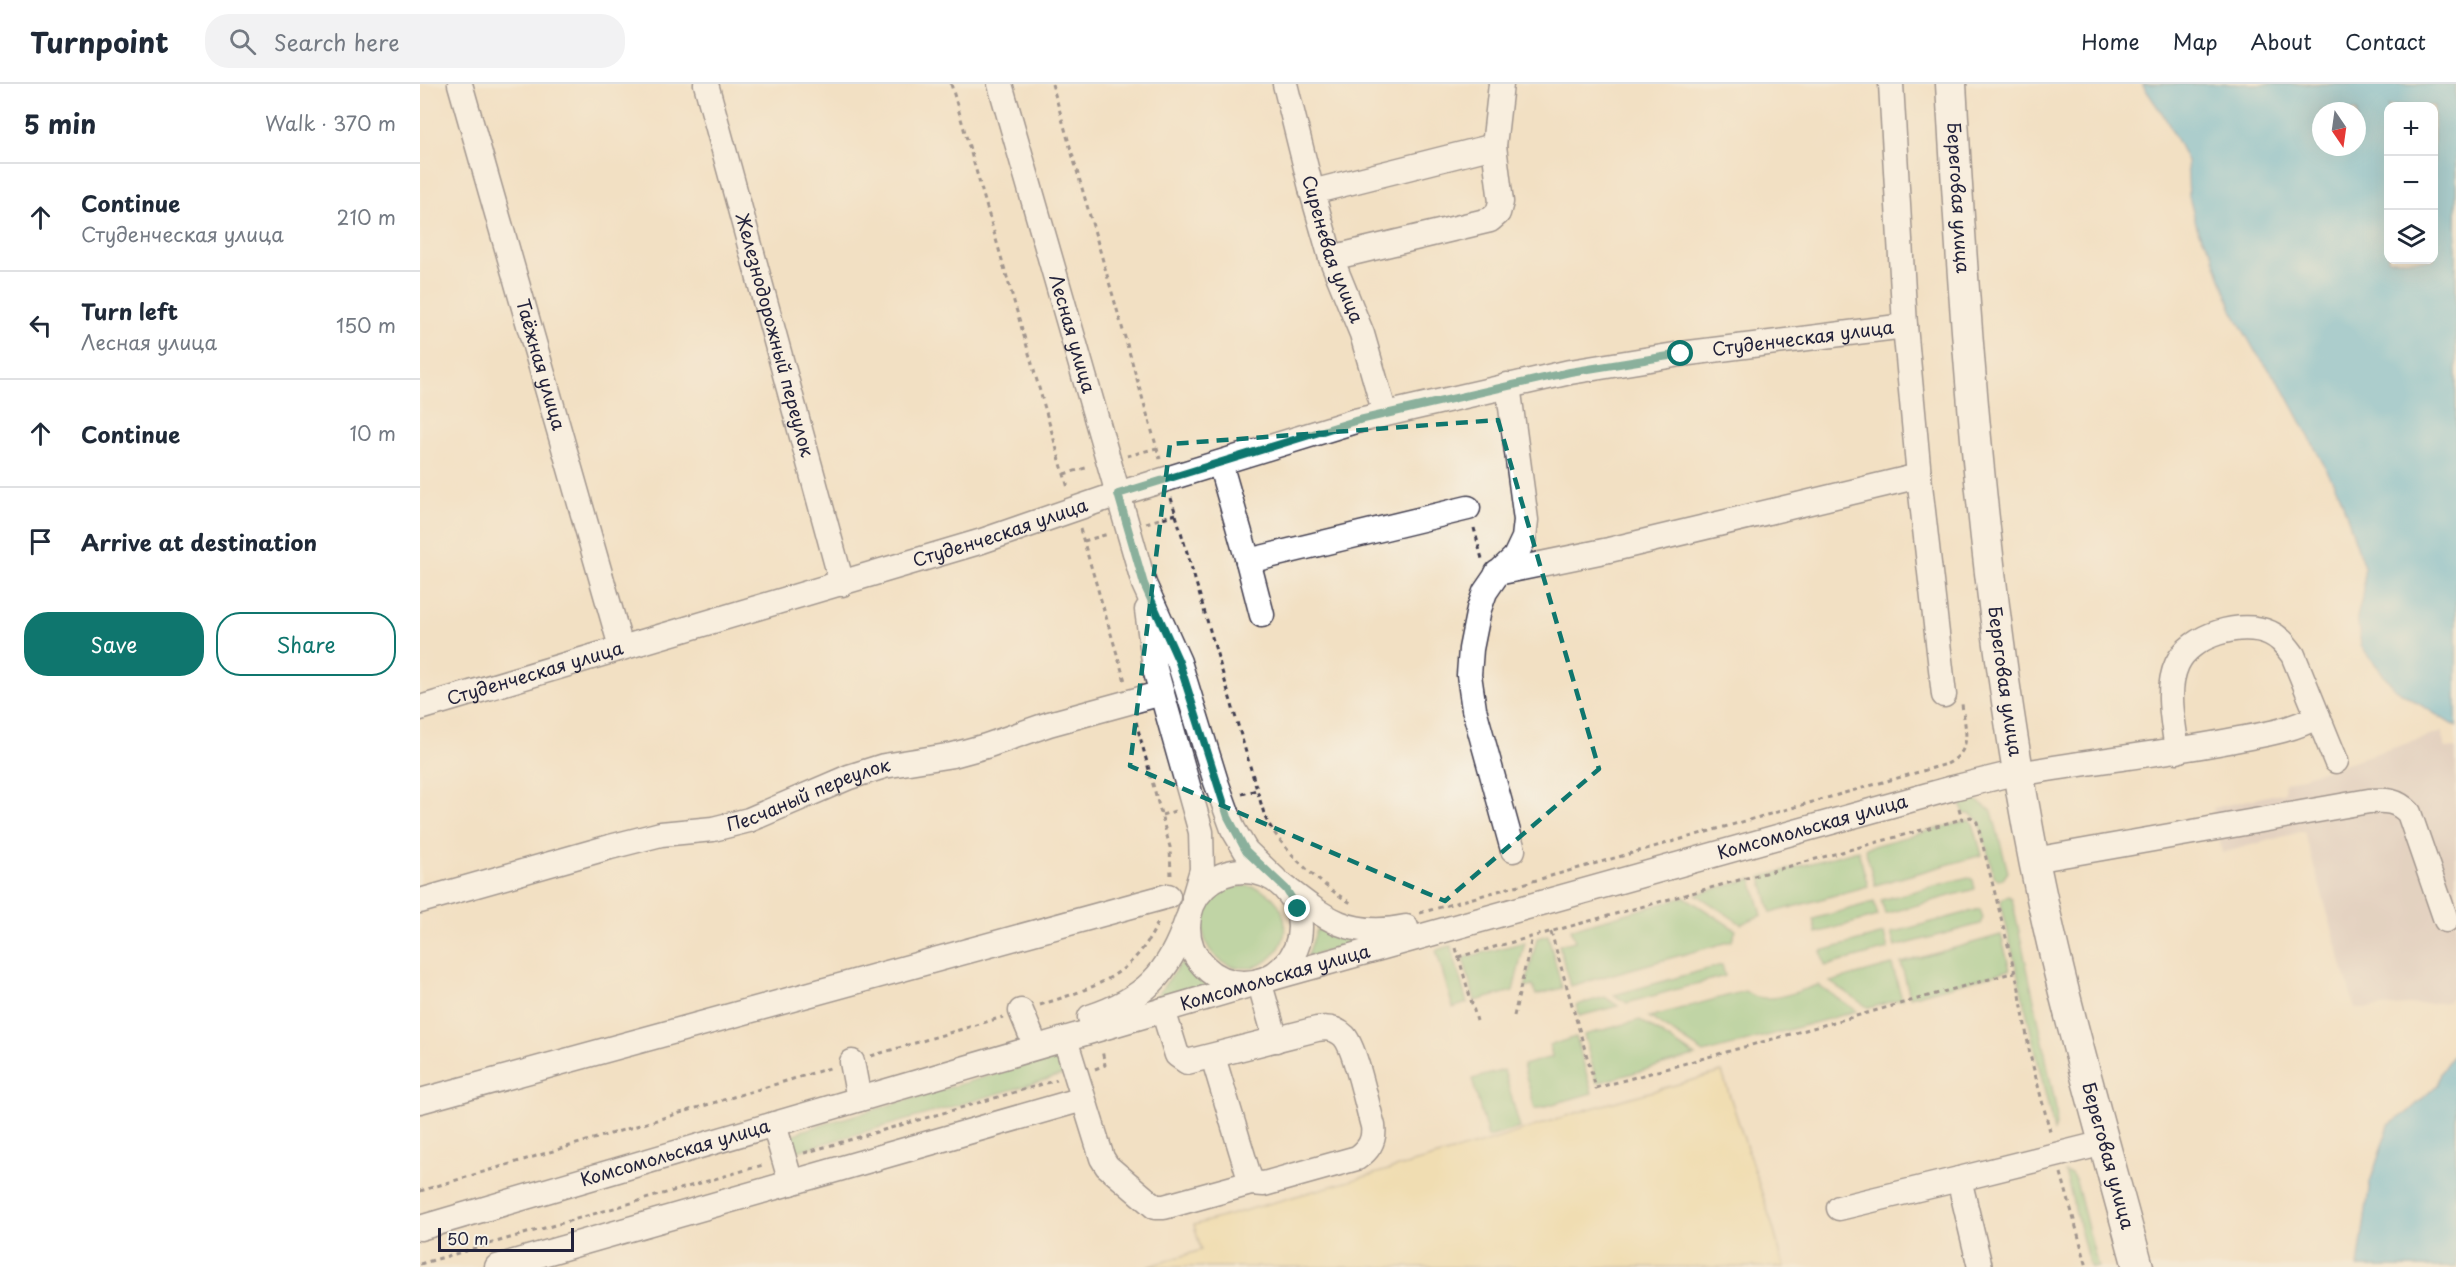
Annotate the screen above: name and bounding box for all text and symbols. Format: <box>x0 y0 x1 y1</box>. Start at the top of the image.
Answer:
search box <box>205 14 625 68</box>
text: Turnpoint <box>30 20 169 63</box>
icon: search <box>226 25 259 58</box>
text: Search here <box>274 25 400 58</box>
text: Home <box>2081 25 2140 57</box>
text: Map <box>2173 25 2218 57</box>
text: About <box>2251 25 2312 57</box>
text: Contact <box>2345 25 2426 57</box>
north arrow <box>2312 102 2366 156</box>
map controls <box>2384 102 2438 264</box>
button: + <box>2384 102 2438 156</box>
text: 5 min <box>24 104 96 143</box>
text: Walk · 370 m <box>265 108 396 138</box>
street label: Береговая улица <box>1941 121 1978 275</box>
button: − <box>2384 156 2438 210</box>
street label: Сиреневая улица <box>1296 172 1371 327</box>
text: Continue <box>81 186 180 219</box>
icon: ahead <box>24 201 57 234</box>
text: 210 m <box>337 202 396 232</box>
street label: Железнодорожный переулок <box>730 209 822 460</box>
button: layers <box>2384 210 2438 264</box>
text: Студенческая улица <box>81 219 284 249</box>
street label: Лесная улица <box>1043 271 1103 397</box>
text: Turn left <box>81 294 178 327</box>
street label: Таёжная улица <box>510 296 573 434</box>
icon: left <box>24 309 57 342</box>
text: 150 m <box>336 310 396 340</box>
street label: Студенческая улица <box>1710 312 1896 362</box>
text: Лесная улица <box>81 327 217 357</box>
route start <box>1667 340 1693 366</box>
icon: ahead <box>24 417 57 450</box>
text: Continue <box>81 417 180 450</box>
text: 10 m <box>349 418 396 448</box>
street label: Студенческая улица <box>909 490 1091 573</box>
icon: arrive <box>24 525 57 558</box>
text: Arrive at destination <box>81 525 317 558</box>
street label: Береговая улица <box>1982 605 2030 759</box>
button: Save <box>24 612 204 676</box>
button: Share <box>216 612 396 676</box>
street label: Студенческая улица <box>443 633 627 711</box>
street label: Песчаный переулок <box>723 750 892 837</box>
street label: Комсомольская улица <box>1714 786 1911 865</box>
route end <box>1284 895 1310 921</box>
street label: Комсомольская улица <box>1177 936 1373 1016</box>
street label: Береговая улица <box>2076 1079 2142 1233</box>
street label: Комсомольская улица <box>577 1111 773 1192</box>
scale bar <box>438 1225 574 1252</box>
text: 50 m <box>447 1226 488 1250</box>

